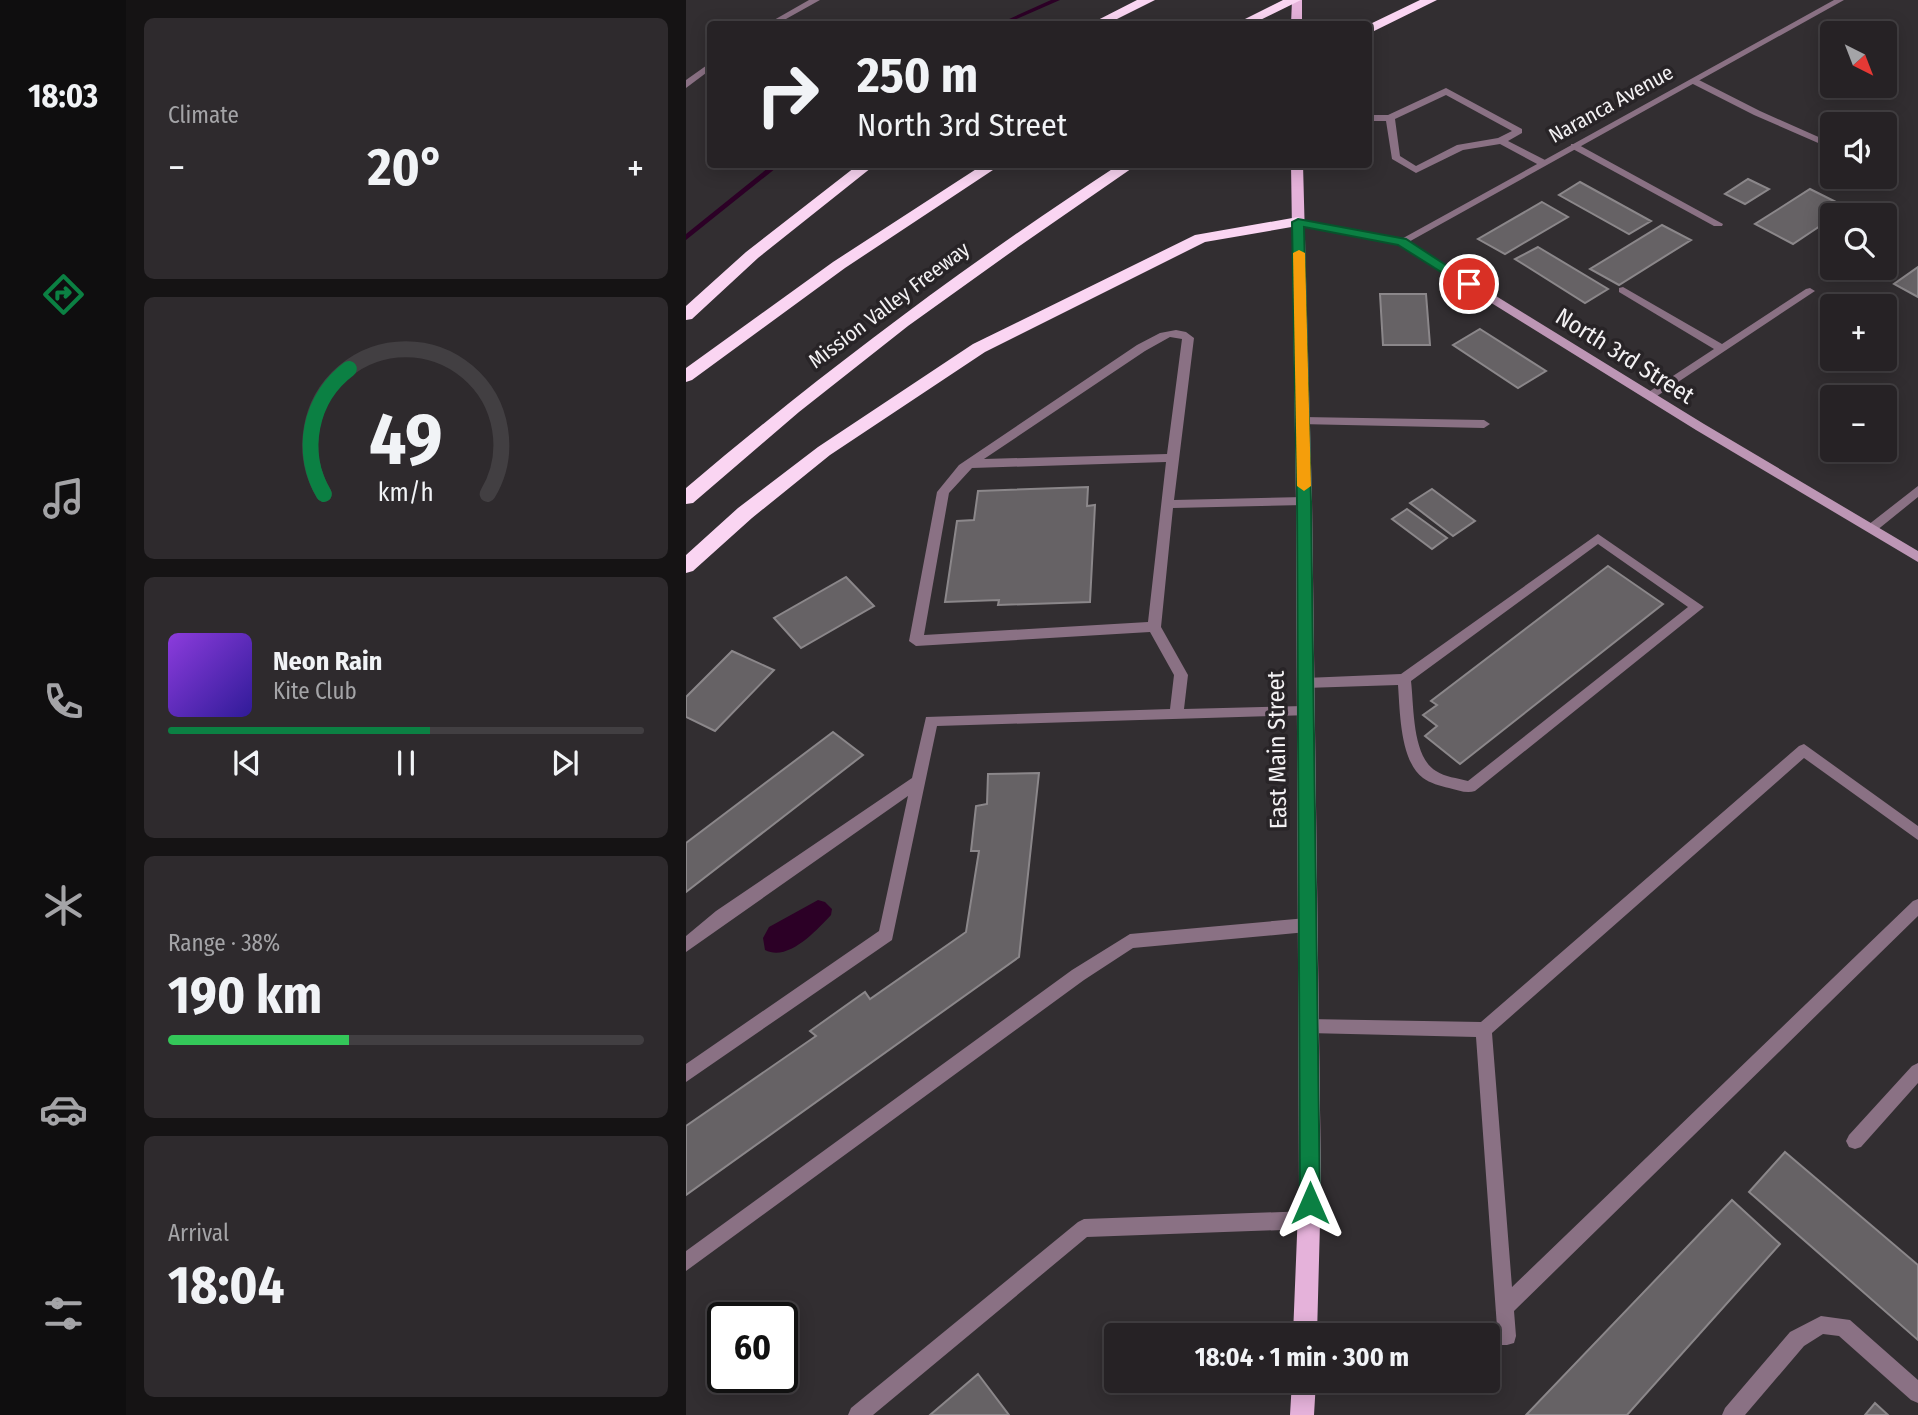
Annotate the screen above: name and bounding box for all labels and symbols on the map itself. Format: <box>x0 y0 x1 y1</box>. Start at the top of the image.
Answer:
north arrow <box>1820 21 1897 98</box>
street label: Naranca Avenue <box>1544 59 1678 149</box>
street label: Mission Valley Freeway <box>803 236 975 374</box>
pin <box>1439 254 1499 314</box>
street label: North 3rd Street <box>1551 302 1699 410</box>
street label: East Main Street <box>1262 670 1292 829</box>
position arrow <box>1273 1166 1347 1240</box>
speed limit sign: 60 <box>707 1302 798 1393</box>

